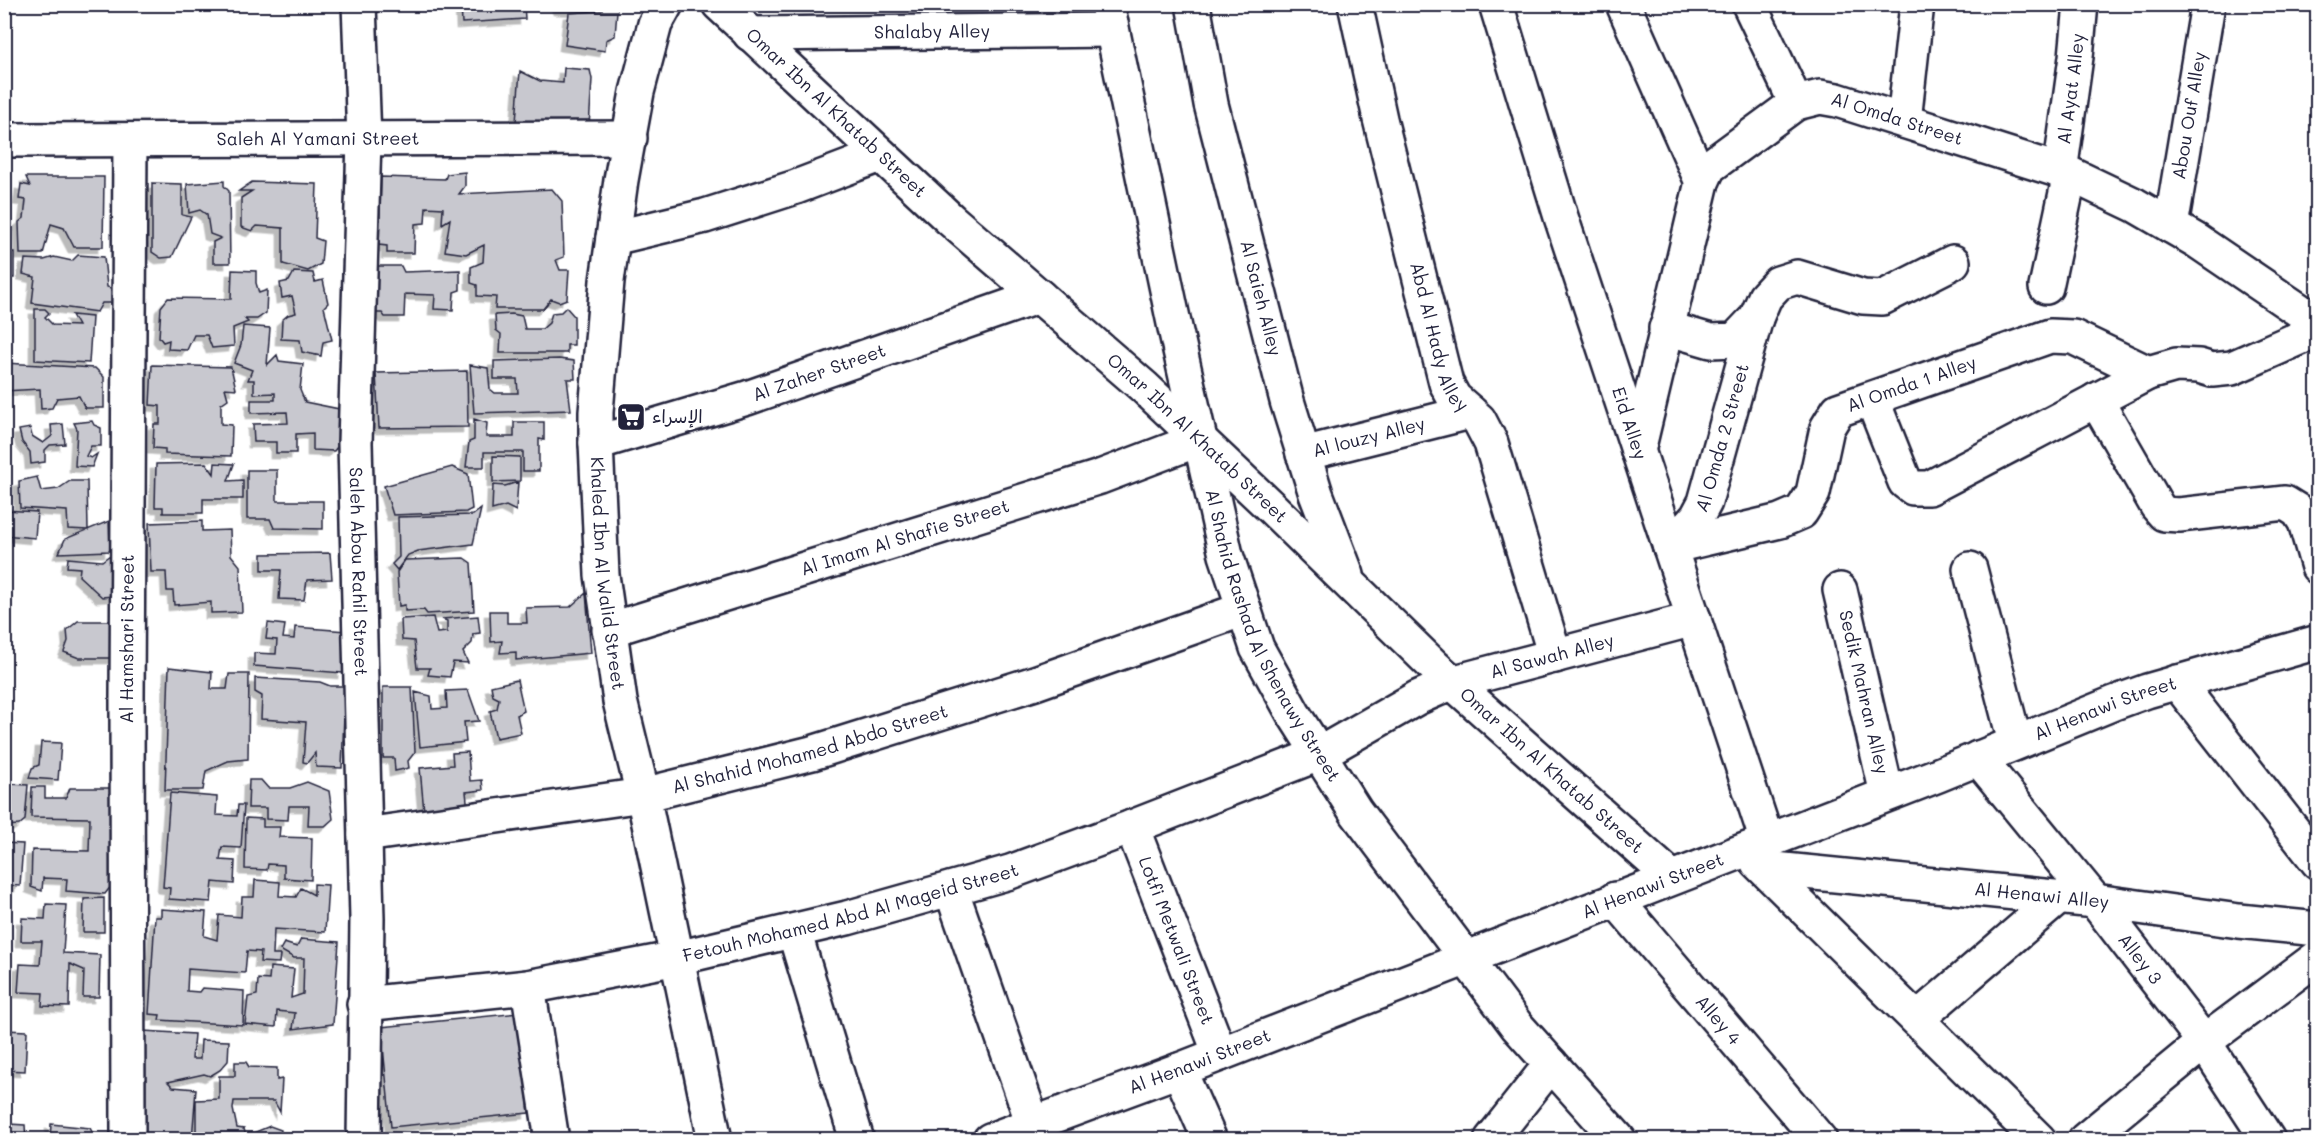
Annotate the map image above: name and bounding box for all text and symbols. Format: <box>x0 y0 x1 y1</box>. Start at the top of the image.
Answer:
street label: Shalaby Alley <box>874 18 990 44</box>
street label: Omar Ibn Al Khatab Street <box>741 22 932 202</box>
street label: Al Ayat Alley <box>2051 32 2089 146</box>
street label: Abou Ouf Alley <box>2166 50 2211 181</box>
street label: Al Omda Street <box>1828 86 1966 150</box>
street label: Saleh Al Yamani Street <box>216 126 420 150</box>
street label: Al Saieh Alley <box>1235 237 1288 358</box>
street label: Abd Al Hady Alley <box>1405 259 1474 417</box>
street label: Al Zaher Street <box>749 338 889 406</box>
street label: Omar Ibn Al Khatab Street <box>1102 347 1293 528</box>
street label: Al Omda 1 Alley <box>1843 350 1979 417</box>
street label: Al Omda 2 Street <box>1689 361 1754 516</box>
street label: Eid Alley <box>1607 384 1653 462</box>
supermarket icon: الإسراء <box>615 401 647 433</box>
place label: الإسراء <box>652 404 703 428</box>
street label: Al louzy Alley <box>1310 411 1427 462</box>
street label: Khaled Ibn Al Walid Street <box>586 456 631 692</box>
street label: Saleh Abou Rahil Street <box>345 467 374 677</box>
street label: Al Shahid Rashad Al Shenawy Street <box>1201 487 1347 786</box>
street label: Al Imam Al Shafie Street <box>797 493 1012 581</box>
street label: Al Hamshari Street <box>114 554 139 724</box>
street label: Sedik Mahran Alley <box>1834 608 1895 776</box>
street label: Al Sawah Alley <box>1487 628 1616 683</box>
street label: Al Henawi Street <box>2030 670 2179 745</box>
street label: Omar Ibn Al Khatab Street <box>1455 682 1649 858</box>
street label: Al Shahid Mohamed Abdo Street <box>669 698 950 798</box>
street label: Al Henawi Street <box>1578 846 1727 923</box>
street label: Lotfi Metwali Street <box>1134 853 1220 1028</box>
street label: Fetouh Mohamed Abd Al Mageid Street <box>680 857 1022 967</box>
street label: Al Henawi Alley <box>1973 876 2111 914</box>
street label: Alley 3 <box>2113 928 2168 989</box>
street label: Alley 4 <box>1691 989 1747 1050</box>
street label: Al Henawi Street <box>1125 1022 1274 1099</box>

